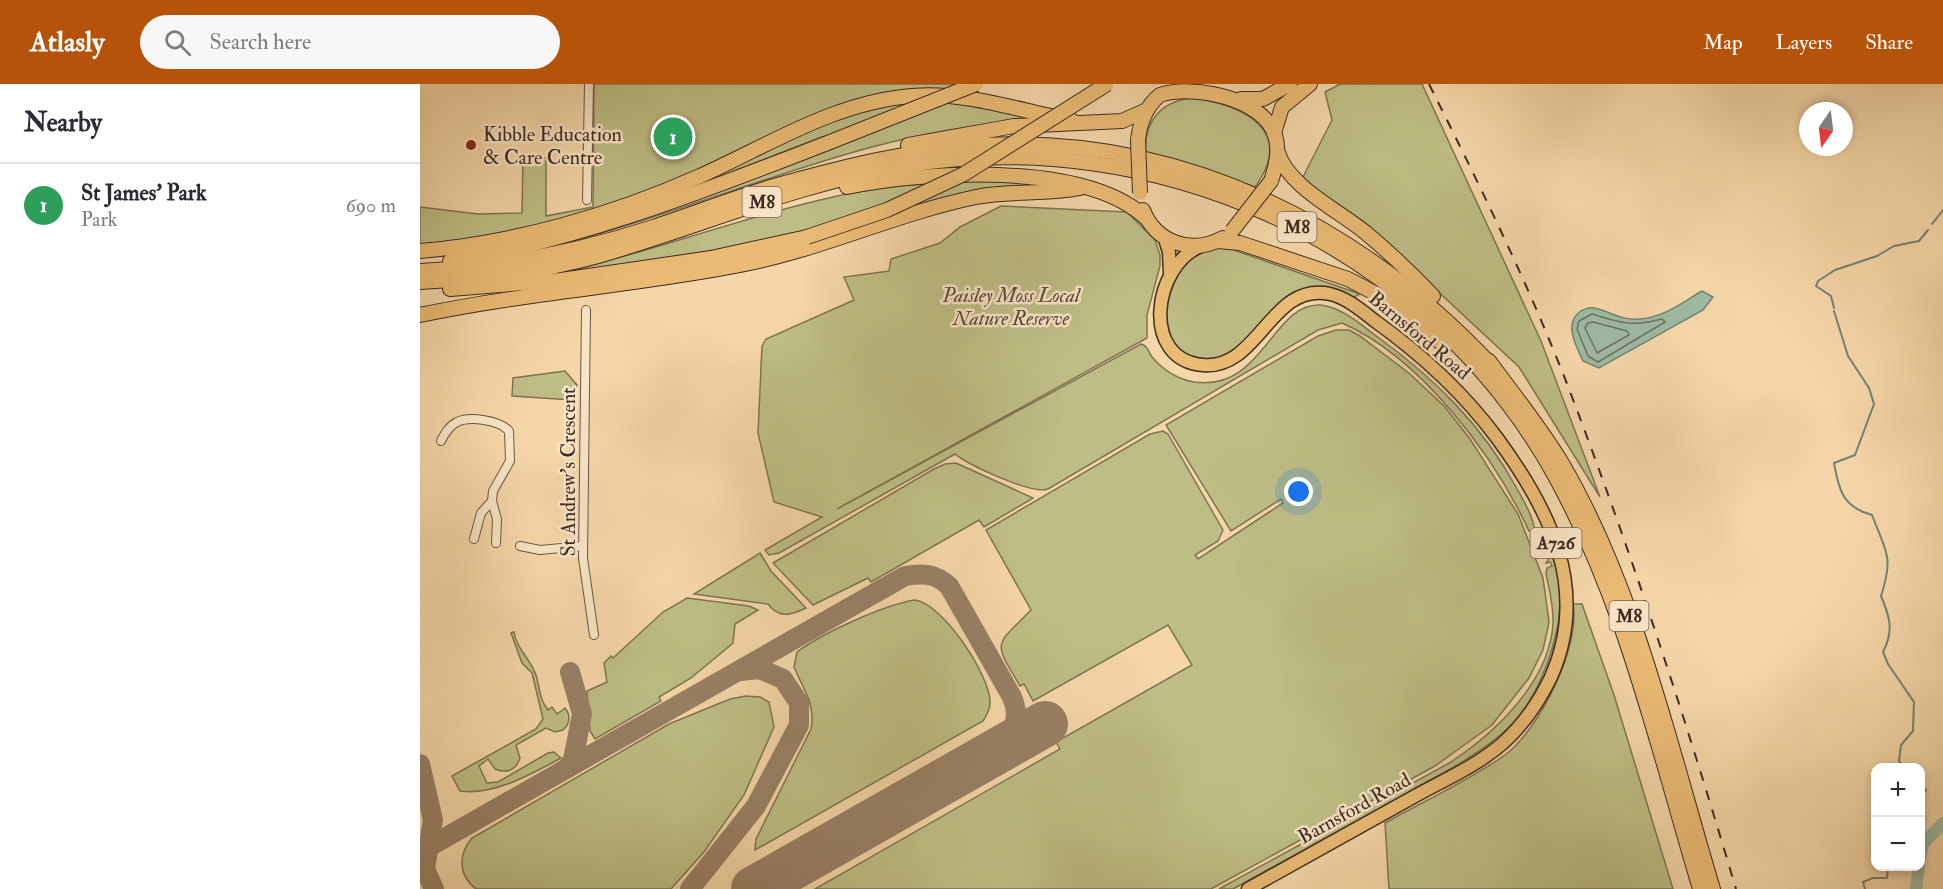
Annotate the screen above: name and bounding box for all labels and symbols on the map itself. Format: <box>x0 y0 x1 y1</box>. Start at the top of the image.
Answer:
north arrow <box>1799 102 1853 156</box>
pin: 1 <box>654 115 692 160</box>
place label: Kibble Education & Care Centre <box>483 122 622 170</box>
marker: Kibble Education & Care Centre <box>464 138 478 152</box>
road number: M8 <box>742 187 782 217</box>
road number: M8 <box>1278 212 1316 242</box>
park label: Paisley Moss Local Nature Reserve <box>941 283 1082 331</box>
street label: Barnsford Road <box>1364 286 1476 385</box>
street label: St Andrew's Crescent <box>556 387 581 557</box>
your location <box>1284 477 1313 506</box>
road number: A726 <box>1530 528 1582 558</box>
road number: M8 <box>1610 601 1648 631</box>
street label: Barnsford Road <box>1293 767 1415 850</box>

